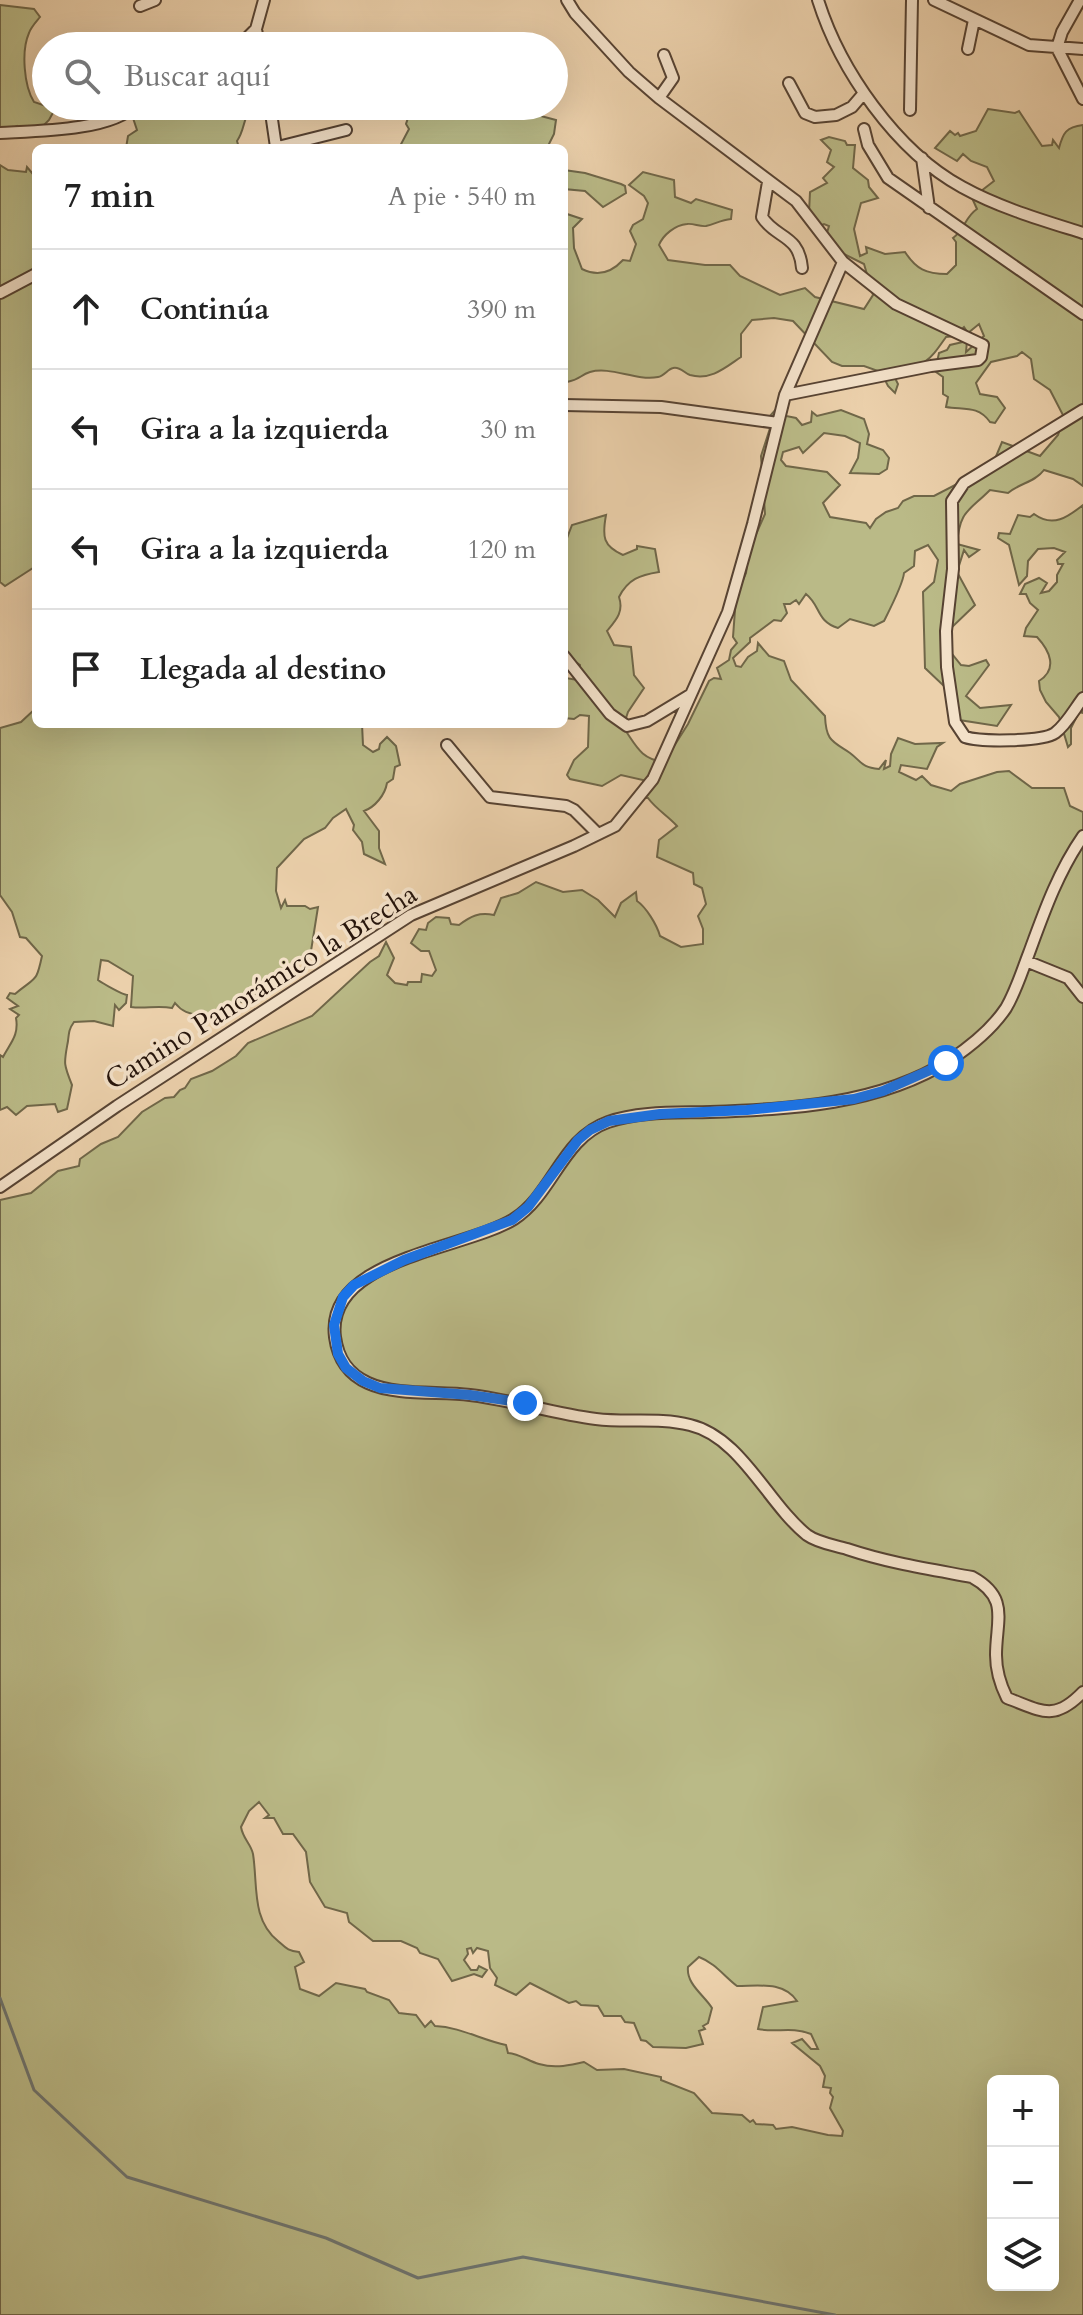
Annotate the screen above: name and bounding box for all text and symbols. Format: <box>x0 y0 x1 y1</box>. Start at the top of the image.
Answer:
search box <box>32 32 568 120</box>
icon: search <box>60 54 104 98</box>
text: Buscar aquí <box>124 56 270 97</box>
text: 7 min <box>64 173 155 219</box>
text: A pie · 540 m <box>388 179 536 214</box>
icon: ahead <box>64 287 108 331</box>
text: Continúa <box>140 289 270 330</box>
text: 390 m <box>467 292 536 327</box>
icon: left <box>64 407 108 451</box>
text: Gira a la izquierda <box>140 409 389 450</box>
text: 30 m <box>480 412 536 447</box>
icon: left <box>64 527 108 571</box>
text: Gira a la izquierda <box>140 529 389 570</box>
text: 120 m <box>467 532 536 567</box>
icon: arrive <box>64 647 108 691</box>
text: Llegada al destino <box>140 649 386 690</box>
street label: Camino Panorámico la Brecha <box>98 875 424 1099</box>
route start <box>928 1045 964 1081</box>
route end <box>507 1385 543 1421</box>
map controls <box>987 2075 1059 2291</box>
button: + <box>987 2075 1059 2147</box>
button: − <box>987 2147 1059 2219</box>
button: layers <box>987 2219 1059 2291</box>

